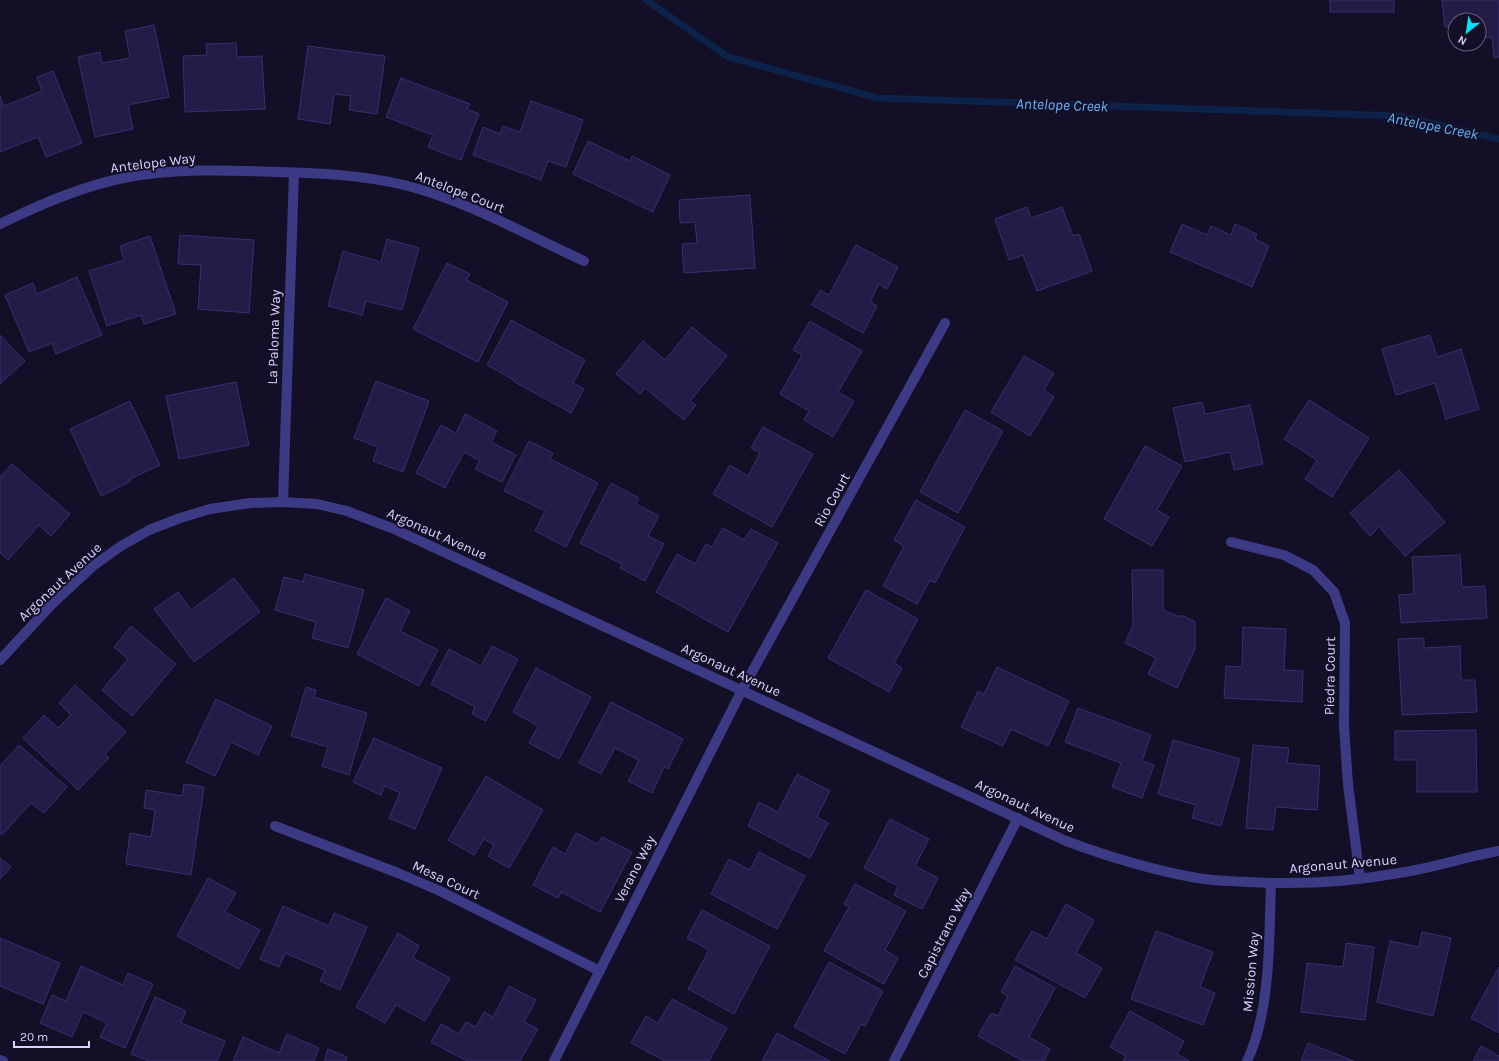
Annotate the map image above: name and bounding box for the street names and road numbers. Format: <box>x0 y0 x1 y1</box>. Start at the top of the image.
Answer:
street label: Antelope Way <box>110 149 197 177</box>
street label: Antelope Court <box>413 167 507 217</box>
street label: La Paloma Way <box>264 289 284 385</box>
street label: Rio Court <box>810 470 854 530</box>
street label: Argonaut Avenue <box>384 504 490 564</box>
street label: Argonaut Avenue <box>15 539 105 625</box>
street label: Piedra Court <box>1321 637 1339 715</box>
street label: Argonaut Avenue <box>679 640 783 700</box>
street label: Argonaut Avenue <box>973 776 1077 836</box>
street label: Verano Way <box>611 832 659 905</box>
street label: Argonaut Avenue <box>1289 851 1397 877</box>
street label: Mesa Court <box>410 857 482 903</box>
street label: Capistrano Way <box>914 884 974 981</box>
street label: Mission Way <box>1239 931 1263 1013</box>

